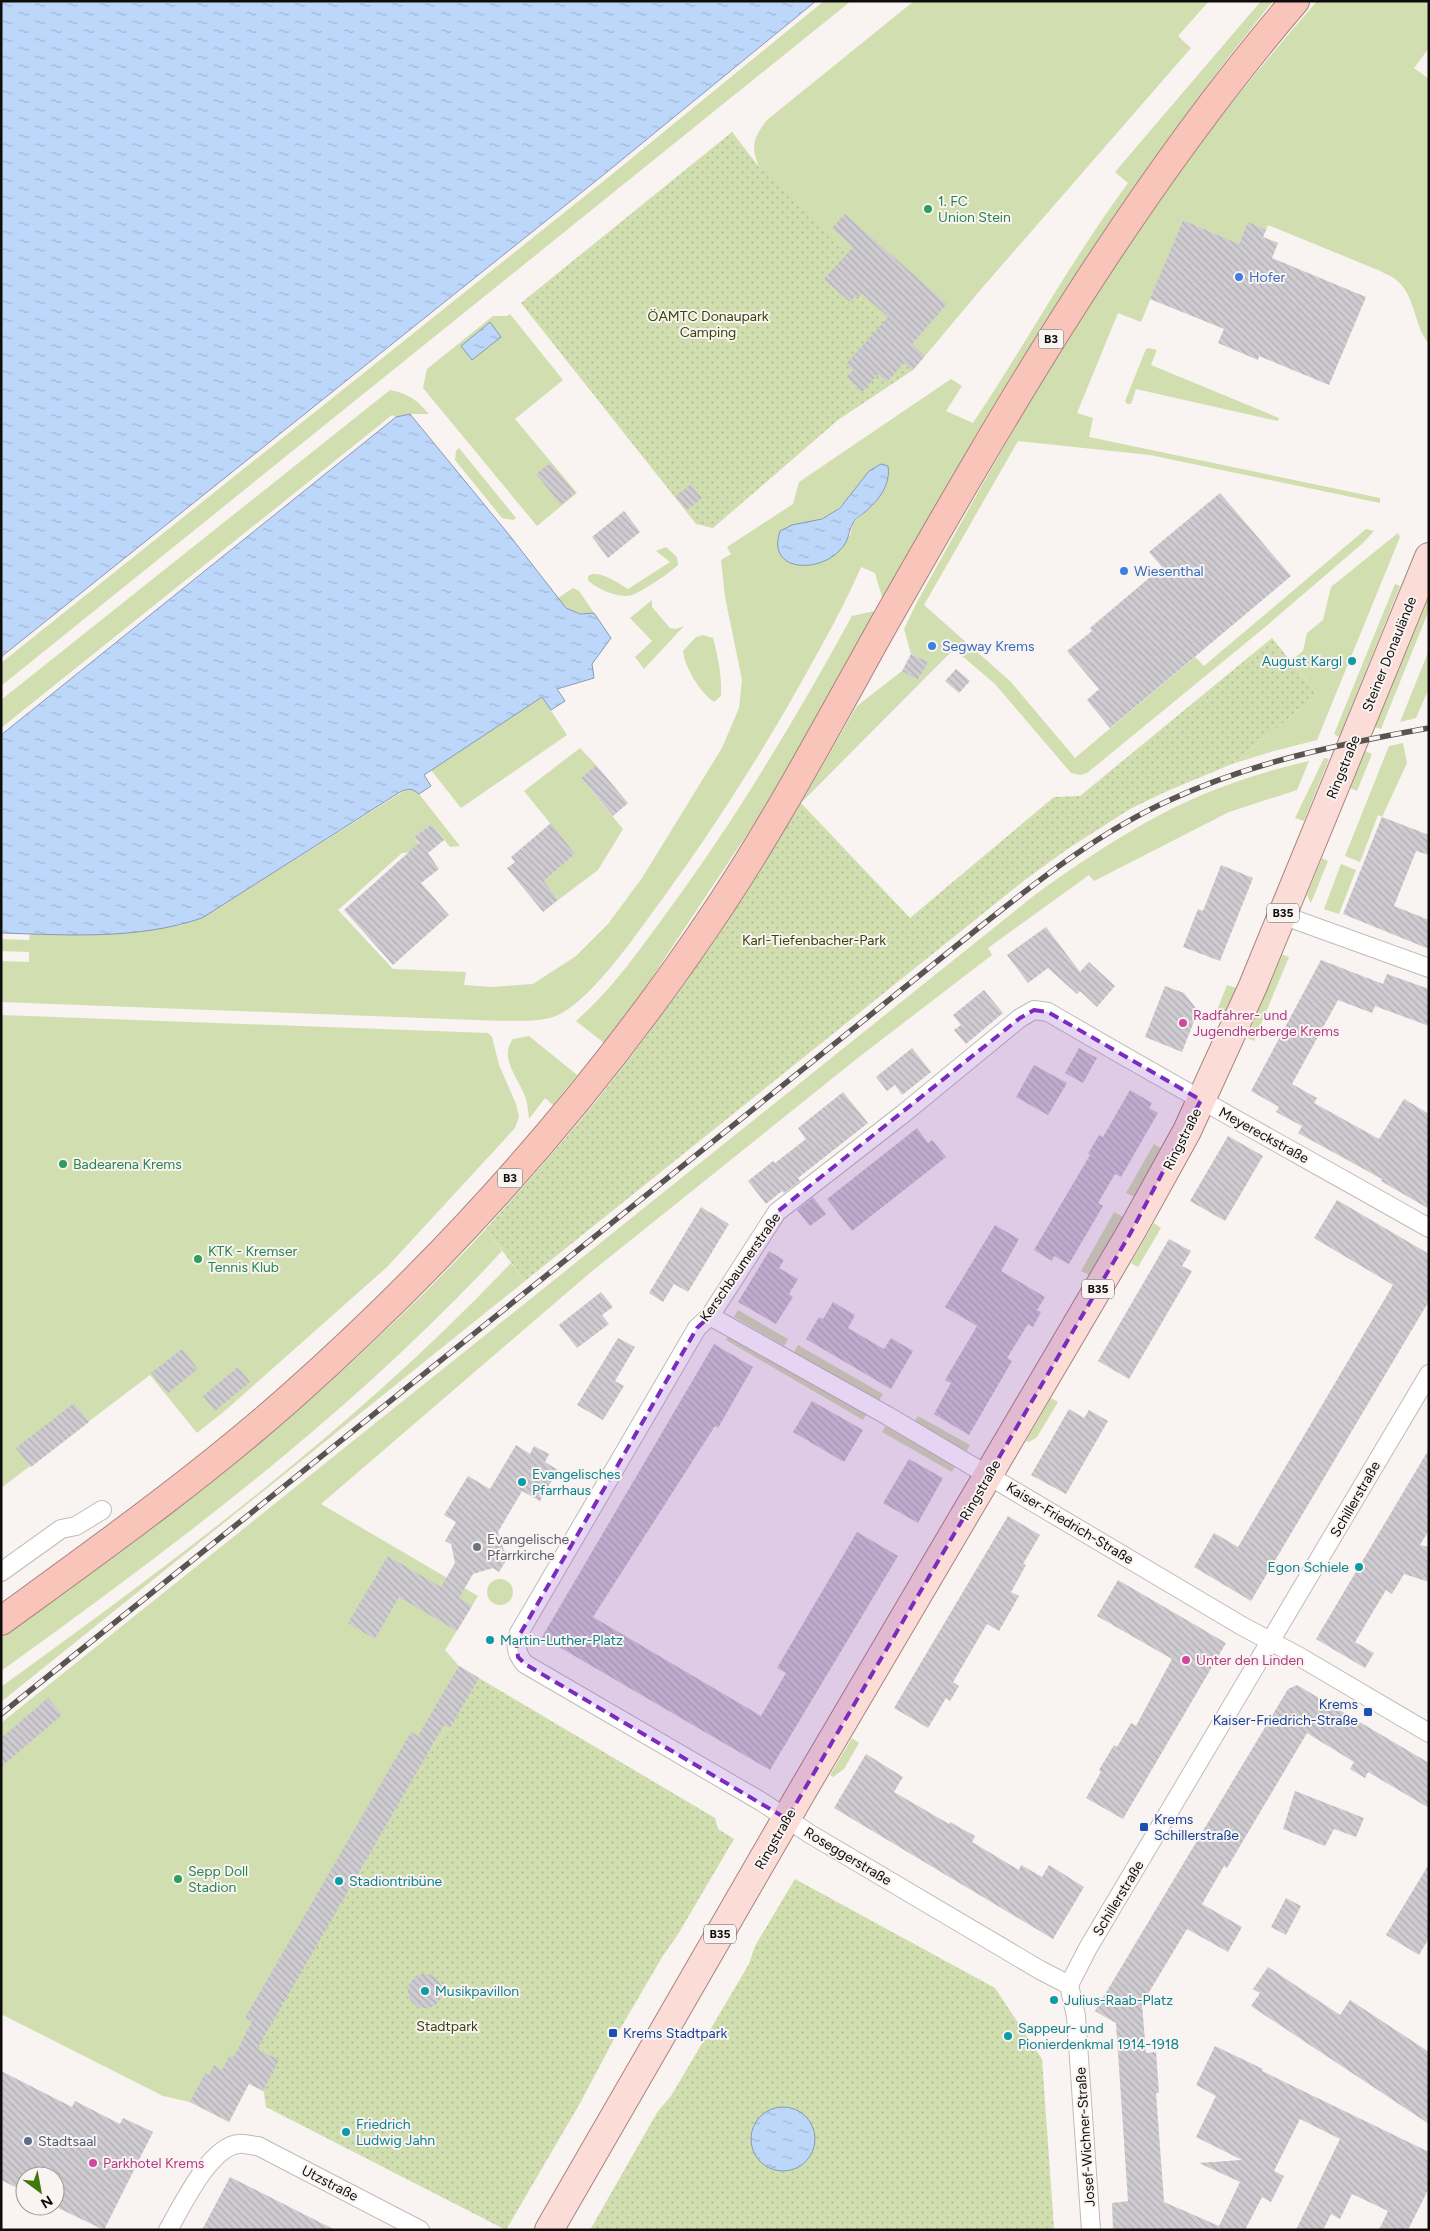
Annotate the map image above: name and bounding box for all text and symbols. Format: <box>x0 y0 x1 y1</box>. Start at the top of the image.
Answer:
place label: 1. FC Union Stein <box>938 193 1011 226</box>
marker: 1. FC Union Stein <box>922 203 934 215</box>
place label: Hofer <box>1249 269 1285 286</box>
marker: Hofer <box>1233 271 1245 283</box>
park label: ÖAMTC Donaupark Camping <box>648 308 769 341</box>
road number: B3 <box>1038 329 1064 348</box>
place label: Wiesenthal <box>1134 563 1204 580</box>
marker: Wiesenthal <box>1118 565 1130 577</box>
street label: Steiner Donaulände <box>1359 594 1420 714</box>
place label: Segway Krems <box>942 638 1034 655</box>
marker: Segway Krems <box>926 640 938 652</box>
place label: August Kargl <box>1262 653 1342 670</box>
marker: August Kargl <box>1346 655 1358 667</box>
street label: Ringstraße <box>1323 732 1364 802</box>
road number: B35 <box>1267 904 1299 922</box>
park label: Karl-Tiefenbacher-Park <box>742 932 886 949</box>
place label: Radfahrer- und Jugendherberge Krems <box>1193 1007 1339 1040</box>
marker: Radfahrer- und Jugendherberge Krems <box>1177 1017 1189 1029</box>
street label: Meyereckstraße <box>1216 1104 1312 1167</box>
street label: Ringstraße <box>1160 1105 1205 1173</box>
place label: Badearena Krems <box>73 1156 182 1173</box>
marker: Badearena Krems <box>57 1158 69 1170</box>
road number: B3 <box>498 1168 522 1188</box>
street label: Kerschbaumerstraße <box>696 1209 785 1325</box>
place label: KTK - Kremser Tennis Klub <box>208 1243 298 1276</box>
marker: KTK - Kremser Tennis Klub <box>192 1253 204 1265</box>
road number: B35 <box>1082 1280 1114 1298</box>
street label: Ringstraße <box>956 1457 1005 1524</box>
street label: Schillerstraße <box>1327 1458 1384 1540</box>
place label: Evangelisches Pfarrhaus <box>532 1466 621 1499</box>
marker: Evangelisches Pfarrhaus <box>516 1476 528 1488</box>
street label: Kaiser-Friedrich-Straße <box>1003 1479 1137 1568</box>
place label: Evangelische Pfarrkirche <box>487 1531 569 1564</box>
marker: Evangelische Pfarrkirche <box>471 1541 483 1553</box>
place label: Egon Schiele <box>1268 1559 1349 1576</box>
marker: Egon Schiele <box>1353 1561 1365 1573</box>
place label: Martin-Luther-Platz <box>500 1632 623 1649</box>
marker: Martin-Luther-Platz <box>484 1634 496 1646</box>
place label: Unter den Linden <box>1196 1652 1304 1669</box>
marker: Unter den Linden <box>1180 1654 1192 1666</box>
place label: Krems Kaiser-Friedrich-Straße <box>1213 1696 1358 1729</box>
marker: Krems Kaiser-Friedrich-Straße <box>1362 1706 1374 1718</box>
street label: Ringstraße <box>751 1806 800 1873</box>
place label: Krems Schillerstraße <box>1154 1811 1239 1844</box>
marker: Krems Schillerstraße <box>1138 1821 1150 1833</box>
street label: Roseggerstraße <box>801 1824 895 1889</box>
street label: Schillerstraße <box>1089 1857 1148 1939</box>
place label: Sepp Doll Stadion <box>188 1863 248 1896</box>
marker: Sepp Doll Stadion <box>172 1873 184 1885</box>
place label: Stadiontribüne <box>349 1873 442 1890</box>
marker: Stadiontribüne <box>333 1875 345 1887</box>
road number: B35 <box>704 1925 736 1944</box>
place label: Musikpavillon <box>435 1983 519 2000</box>
marker: Musikpavillon <box>419 1985 431 1997</box>
place label: Julius-Raab-Platz <box>1064 1992 1173 2009</box>
marker: Julius-Raab-Platz <box>1048 1994 1060 2006</box>
park label: Stadtpark <box>416 2018 478 2035</box>
place label: Sappeur- und Pionierdenkmal 1914-1918 <box>1018 2020 1179 2053</box>
place label: Krems Stadtpark <box>623 2025 727 2042</box>
marker: Krems Stadtpark <box>607 2027 619 2039</box>
marker: Sappeur- und Pionierdenkmal 1914-1918 <box>1002 2030 1014 2042</box>
street label: Josef-Wichner-Straße <box>1072 2066 1099 2207</box>
place label: Friedrich Ludwig Jahn <box>356 2116 435 2149</box>
marker: Friedrich Ludwig Jahn <box>340 2126 352 2138</box>
place label: Stadtsaal <box>38 2133 96 2150</box>
marker: Stadtsaal <box>22 2135 34 2147</box>
place label: Parkhotel Krems <box>103 2155 204 2172</box>
marker: Parkhotel Krems <box>87 2157 99 2169</box>
street label: Utzstraße <box>299 2162 361 2205</box>
north arrow <box>15 2166 65 2216</box>
text: N <box>38 2192 56 2212</box>

